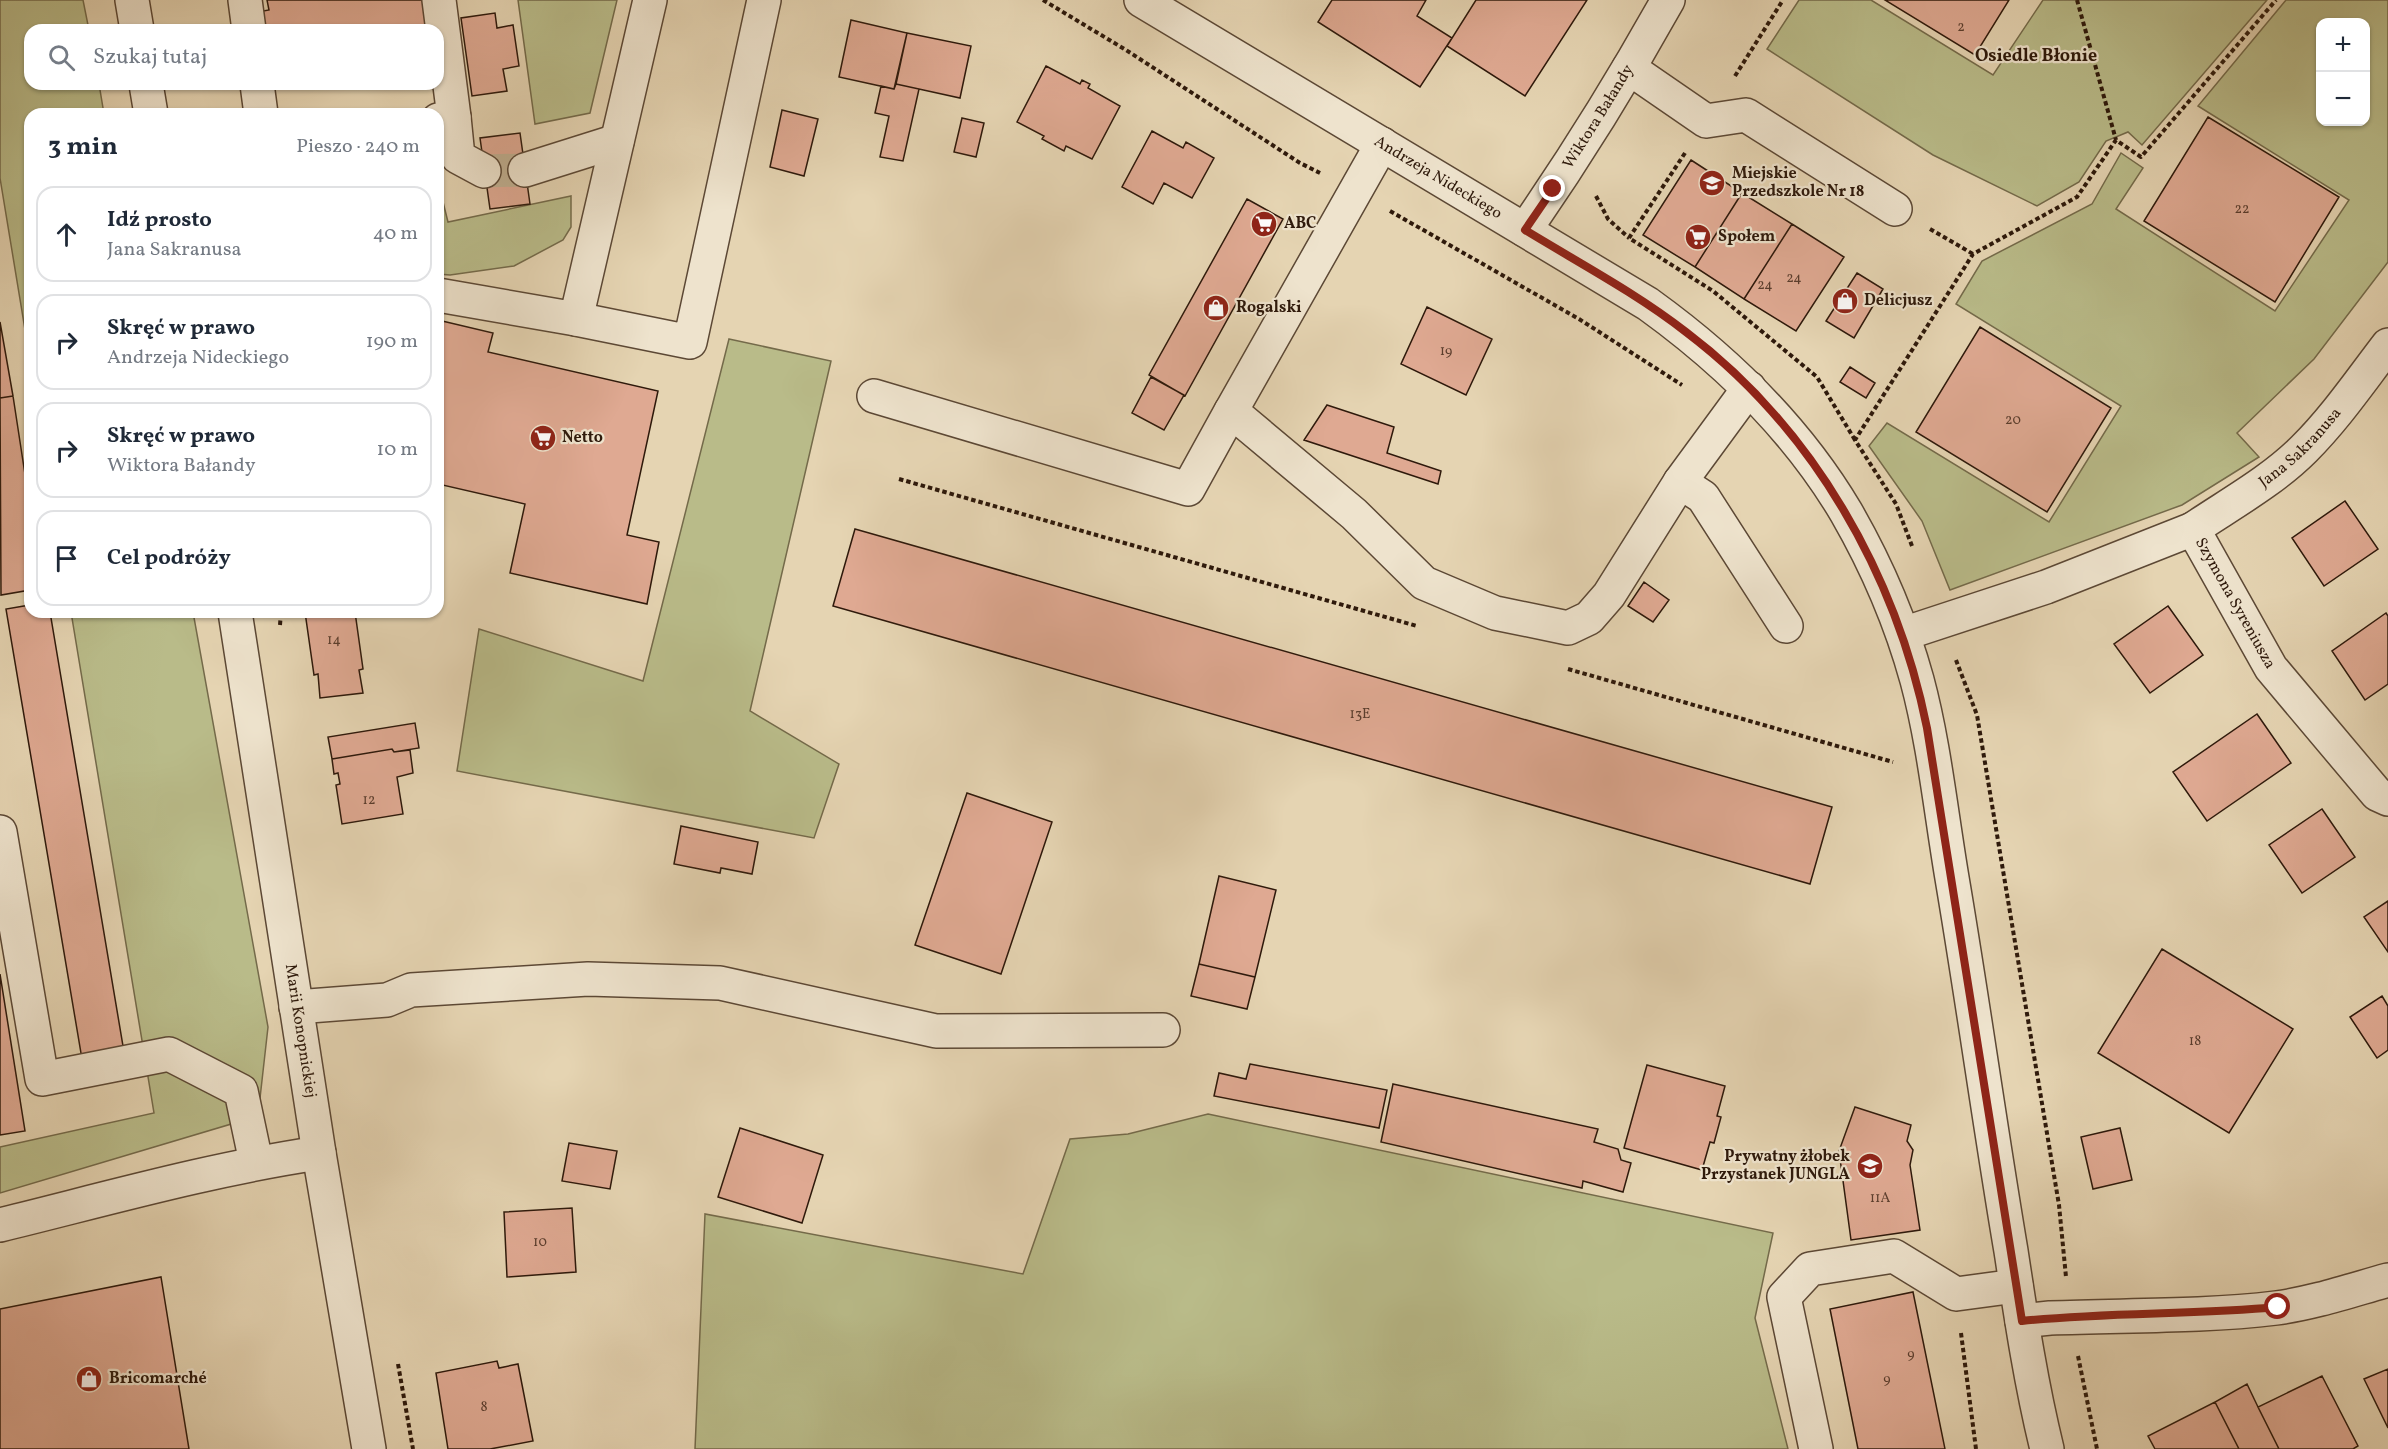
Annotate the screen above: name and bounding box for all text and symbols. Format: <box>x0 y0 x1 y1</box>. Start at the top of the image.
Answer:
house number: 2 <box>1957 18 1965 37</box>
map controls <box>2316 18 2370 126</box>
button: + <box>2316 18 2370 72</box>
search box <box>24 24 444 90</box>
icon: search <box>45 41 78 74</box>
text: Szukaj tutaj <box>93 42 207 73</box>
district label: Osiedle Błonie <box>1975 44 2097 69</box>
street label: Wiktora Bałandy <box>1558 60 1640 173</box>
button: − <box>2316 72 2370 126</box>
text: 3 min <box>48 129 118 165</box>
street label: Andrzeja Nideckiego <box>1370 131 1506 225</box>
text: Pieszo · 240 m <box>296 133 420 161</box>
place label: Miejskie Przedszkole Nr 18 <box>1732 163 1864 203</box>
school or university icon: Miejskie Przedszkole Nr 18 <box>1697 168 1727 198</box>
route end <box>1539 175 1565 201</box>
house number: 22 <box>2234 200 2250 219</box>
text: Idź prosto <box>107 205 212 236</box>
supermarket icon: ABC <box>1249 209 1279 239</box>
place label: ABC <box>1284 213 1316 235</box>
icon: ahead <box>50 218 83 251</box>
text: 40 m <box>373 220 418 248</box>
supermarket icon: Społem <box>1683 222 1713 252</box>
place label: Społem <box>1718 226 1775 248</box>
text: Jana Sakranusa <box>107 236 241 264</box>
house number: 24 <box>1786 269 1802 288</box>
house number: 24 <box>1757 276 1773 295</box>
shop icon: Delicjusz <box>1830 286 1860 316</box>
place label: Delicjusz <box>1864 290 1933 312</box>
shop icon: Rogalski <box>1201 293 1231 323</box>
place label: Rogalski <box>1236 297 1302 319</box>
text: Skręć w prawo <box>107 313 255 344</box>
icon: right <box>50 326 83 359</box>
text: 190 m <box>366 328 418 356</box>
house number: 19 <box>1440 342 1452 361</box>
text: Andrzeja Nideckiego <box>107 344 289 372</box>
street label: Jana Sakranusa <box>2255 403 2347 493</box>
house number: 20 <box>2005 411 2021 430</box>
text: Skręć w prawo <box>107 421 255 452</box>
supermarket icon: Netto <box>528 423 558 453</box>
place label: Netto <box>562 427 603 449</box>
icon: right <box>50 434 83 467</box>
text: 10 m <box>377 436 418 464</box>
text: Wiktora Bałandy <box>107 452 256 480</box>
street label: Szymona Syreniusza <box>2189 534 2280 673</box>
icon: arrive <box>50 542 83 575</box>
text: Cel podróży <box>107 543 231 574</box>
house number: 14 <box>327 631 341 650</box>
house number: 13E <box>1349 705 1371 724</box>
house number: 12 <box>363 791 375 810</box>
street label: Marii Konopnickiej <box>279 962 321 1100</box>
house number: 18 <box>2189 1032 2201 1051</box>
place label: Prywatny żłobek Przystanek JUNGLA <box>1701 1146 1851 1186</box>
school or university icon: Prywatny żłobek Przystanek JUNGLA <box>1855 1151 1885 1181</box>
house number: 11A <box>1870 1189 1890 1208</box>
house number: 10 <box>533 1233 547 1252</box>
route start <box>2264 1293 2290 1319</box>
house number: 9 <box>1907 1345 1915 1364</box>
shop icon: Bricomarché <box>74 1364 104 1394</box>
place label: Bricomarché <box>109 1368 207 1390</box>
house number: 9 <box>1883 1370 1891 1389</box>
house number: 8 <box>480 1398 488 1417</box>

